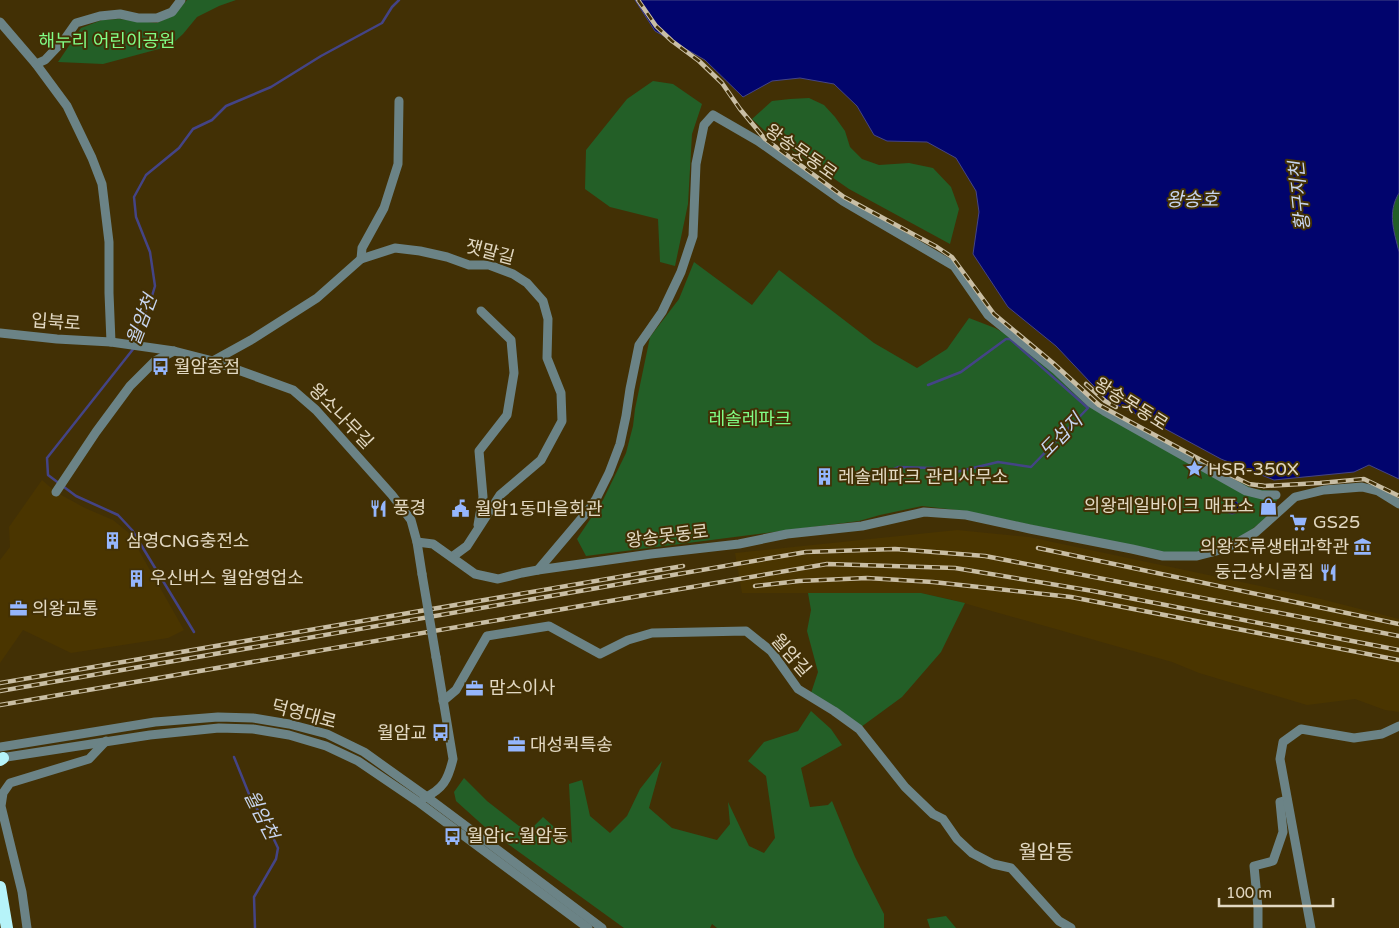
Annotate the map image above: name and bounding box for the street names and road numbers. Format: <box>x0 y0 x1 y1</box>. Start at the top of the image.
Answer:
street label: 왕송못동로 <box>761 119 841 185</box>
street label: 잿말길 <box>463 235 517 269</box>
street label: 입북로 <box>30 309 82 335</box>
street label: 왕송못동로 <box>1090 373 1172 435</box>
street label: 왕소나무길 <box>304 379 378 453</box>
street label: 왕송못동로 <box>625 520 709 552</box>
street label: 월암길 <box>766 629 816 681</box>
street label: 덕영대로 <box>269 695 339 733</box>

